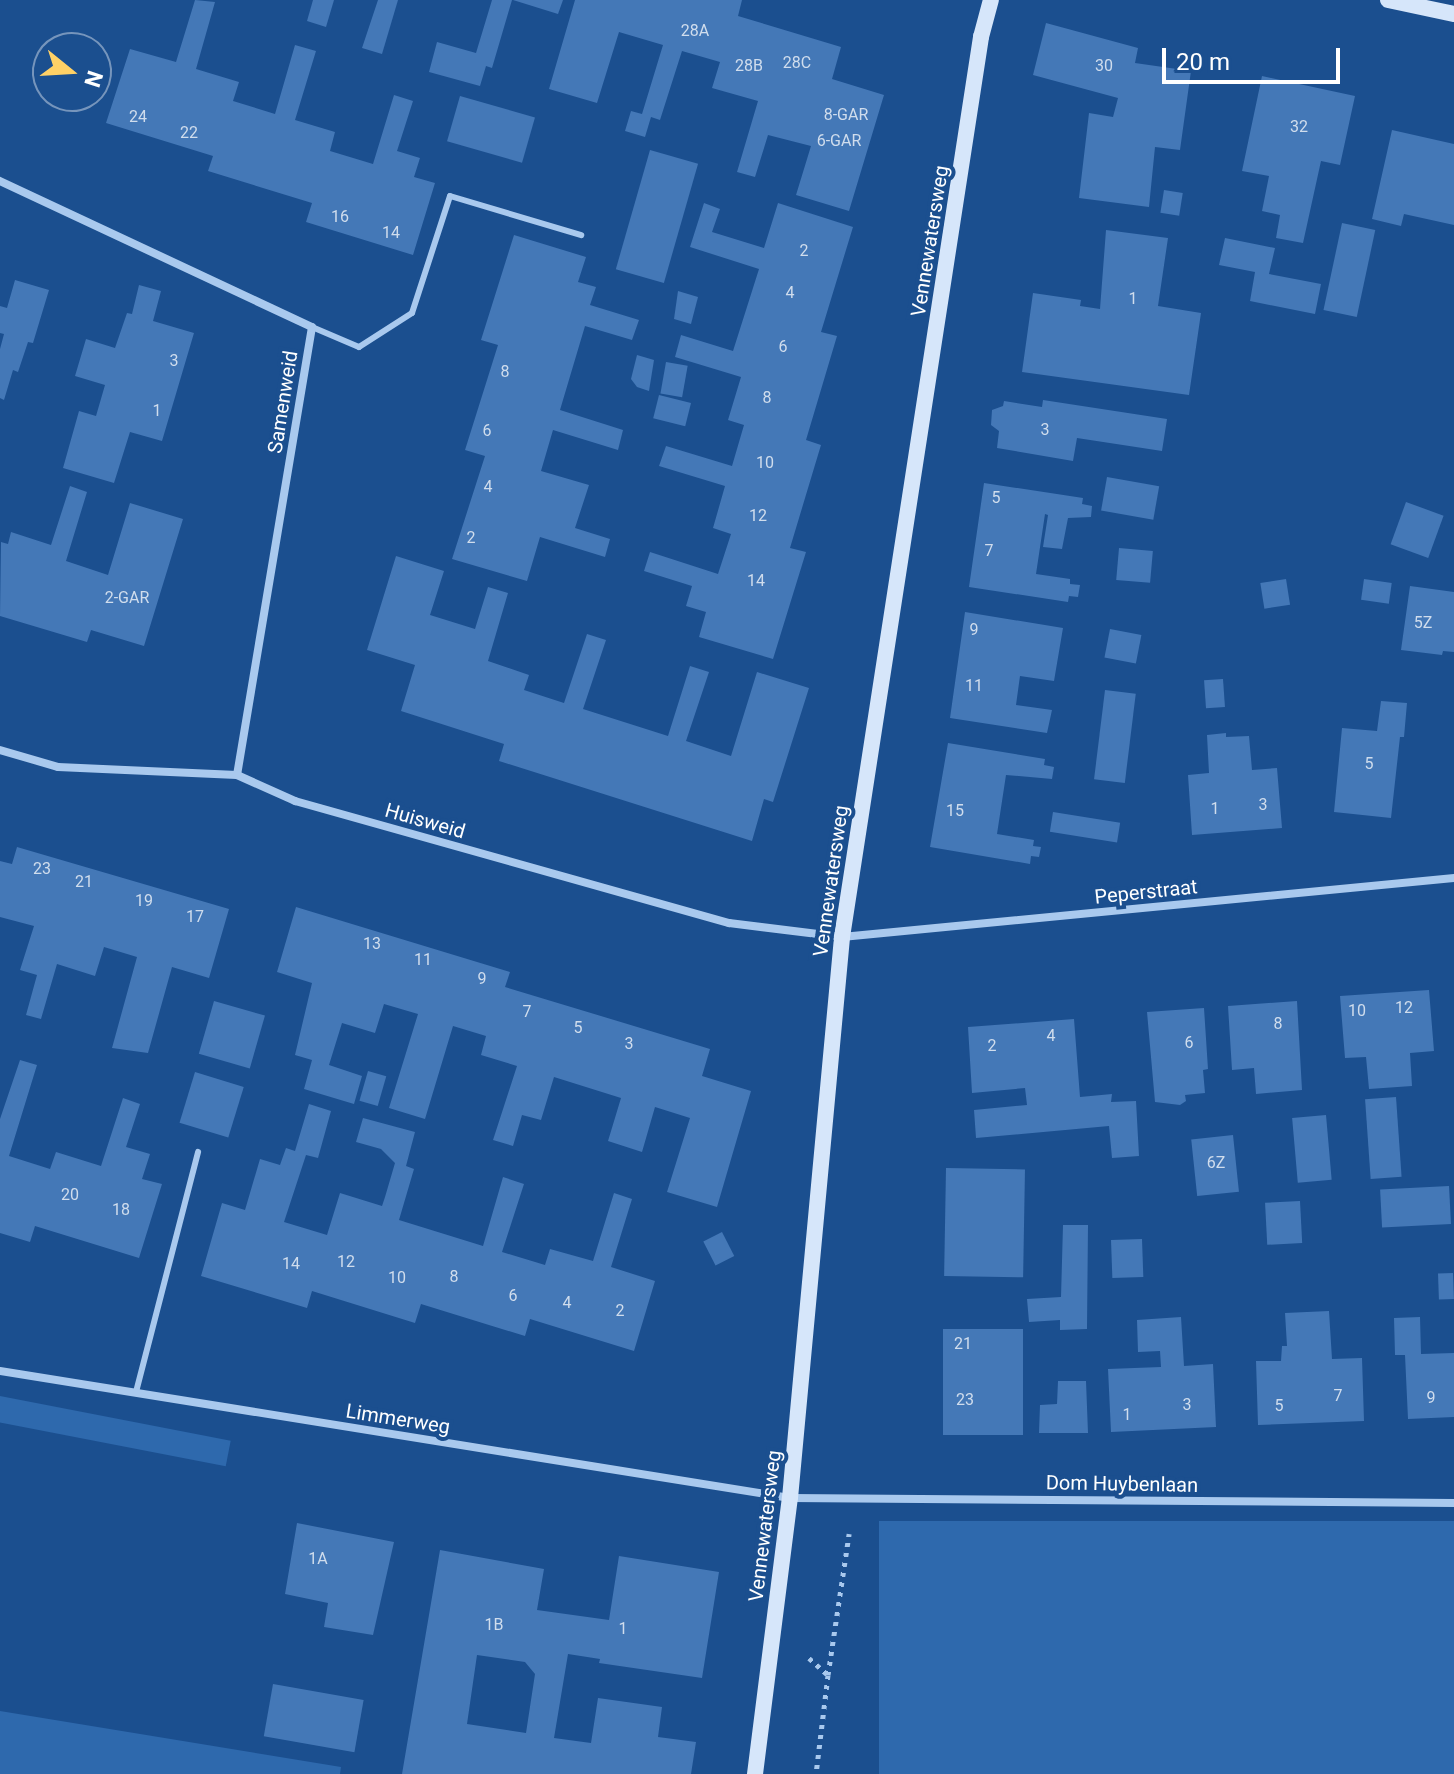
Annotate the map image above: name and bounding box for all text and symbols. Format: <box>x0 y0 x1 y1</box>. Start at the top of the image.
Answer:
house number: 28A <box>681 21 709 41</box>
north arrow <box>32 32 112 112</box>
scale bar <box>1166 32 1344 82</box>
text: 20 m <box>1176 48 1230 76</box>
house number: 28C <box>783 53 811 73</box>
house number: 28B <box>735 56 763 76</box>
house number: 30 <box>1095 56 1113 76</box>
text: N <box>79 68 108 90</box>
house number: 8-GAR <box>824 105 868 125</box>
house number: 24 <box>129 107 147 127</box>
house number: 32 <box>1290 117 1308 137</box>
house number: 22 <box>180 123 198 143</box>
house number: 6-GAR <box>817 131 861 151</box>
street label: Vennewatersweg <box>906 164 954 318</box>
house number: 16 <box>331 207 349 227</box>
house number: 14 <box>382 223 400 243</box>
house number: 2 <box>800 241 808 261</box>
house number: 4 <box>786 283 794 303</box>
house number: 1 <box>1129 289 1137 309</box>
house number: 6 <box>779 337 787 357</box>
street label: Samenweid <box>263 349 303 455</box>
house number: 3 <box>170 351 178 371</box>
house number: 8 <box>501 362 509 382</box>
house number: 8 <box>763 388 771 408</box>
house number: 1 <box>153 401 161 421</box>
house number: 3 <box>1041 420 1049 440</box>
house number: 6 <box>483 421 491 441</box>
house number: 10 <box>756 453 774 473</box>
house number: 4 <box>484 477 492 497</box>
house number: 5 <box>992 488 1000 508</box>
house number: 12 <box>749 506 767 526</box>
house number: 2 <box>467 528 475 548</box>
house number: 7 <box>985 541 993 561</box>
house number: 14 <box>747 571 765 591</box>
house number: 2-GAR <box>105 588 149 608</box>
house number: 5Z <box>1414 613 1432 633</box>
house number: 9 <box>970 620 978 640</box>
house number: 11 <box>965 676 983 696</box>
house number: 5 <box>1365 754 1373 774</box>
house number: 3 <box>1259 795 1267 815</box>
street label: Huisweid <box>382 798 468 844</box>
house number: 1 <box>1211 799 1219 819</box>
house number: 15 <box>946 801 964 821</box>
street label: Vennewatersweg <box>808 804 854 958</box>
house number: 23 <box>33 859 51 879</box>
house number: 21 <box>75 872 93 892</box>
street label: Peperstraat <box>1093 875 1199 909</box>
house number: 19 <box>135 891 153 911</box>
house number: 17 <box>186 907 204 927</box>
house number: 13 <box>363 934 381 954</box>
house number: 11 <box>414 950 432 970</box>
house number: 9 <box>478 969 486 989</box>
house number: 12 <box>1395 998 1413 1018</box>
house number: 10 <box>1348 1001 1366 1021</box>
house number: 7 <box>523 1002 531 1022</box>
house number: 8 <box>1274 1014 1282 1034</box>
house number: 5 <box>574 1018 582 1038</box>
house number: 4 <box>1047 1026 1055 1046</box>
house number: 6 <box>1185 1033 1193 1053</box>
house number: 3 <box>625 1034 633 1054</box>
house number: 2 <box>988 1036 996 1056</box>
house number: 6Z <box>1207 1153 1225 1173</box>
house number: 20 <box>61 1185 79 1205</box>
house number: 18 <box>112 1200 130 1220</box>
house number: 12 <box>337 1252 355 1272</box>
house number: 14 <box>282 1254 300 1274</box>
house number: 8 <box>450 1267 458 1287</box>
house number: 10 <box>388 1268 406 1288</box>
house number: 6 <box>509 1286 517 1306</box>
house number: 4 <box>563 1293 571 1313</box>
house number: 2 <box>616 1301 624 1321</box>
house number: 21 <box>954 1334 972 1354</box>
house number: 7 <box>1334 1386 1342 1406</box>
house number: 9 <box>1427 1388 1435 1408</box>
house number: 23 <box>956 1390 974 1410</box>
house number: 3 <box>1183 1395 1191 1415</box>
house number: 5 <box>1275 1396 1283 1416</box>
street label: Limmerweg <box>344 1399 452 1439</box>
house number: 1 <box>1123 1405 1131 1425</box>
street label: Vennewatersweg <box>744 1449 786 1603</box>
street label: Dom Huybenlaan <box>1046 1471 1198 1497</box>
house number: 1A <box>308 1549 328 1569</box>
house number: 1B <box>485 1615 503 1635</box>
house number: 1 <box>619 1619 627 1639</box>

